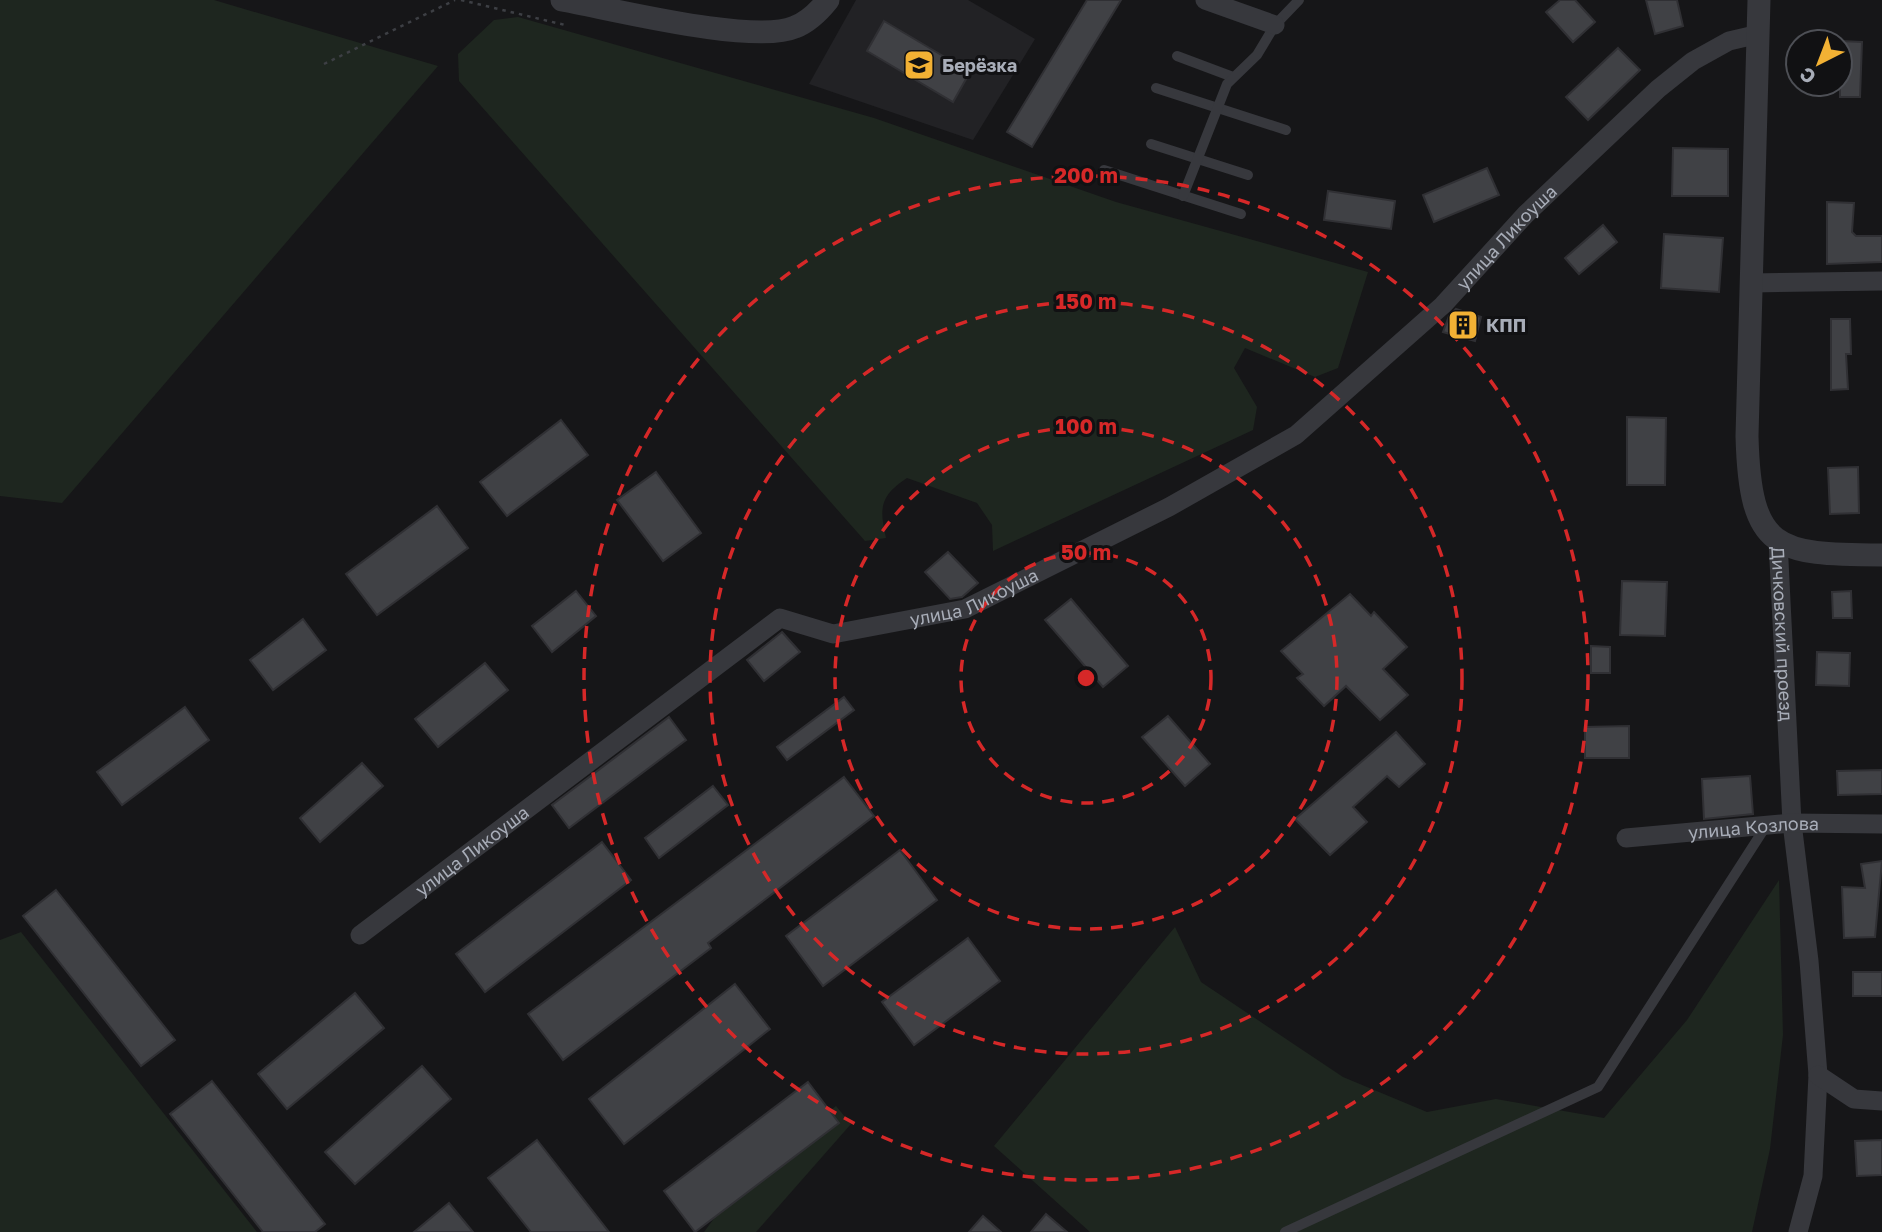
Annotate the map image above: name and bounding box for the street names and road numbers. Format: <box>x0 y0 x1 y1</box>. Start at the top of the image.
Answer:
street label: улица Ликоуша <box>1451 180 1561 294</box>
street label: Дичковский проезд <box>1767 546 1798 722</box>
street label: улица Ликоуша <box>908 563 1042 630</box>
street label: улица Ликоуша <box>411 801 533 901</box>
street label: улица Козлова <box>1687 812 1819 843</box>

